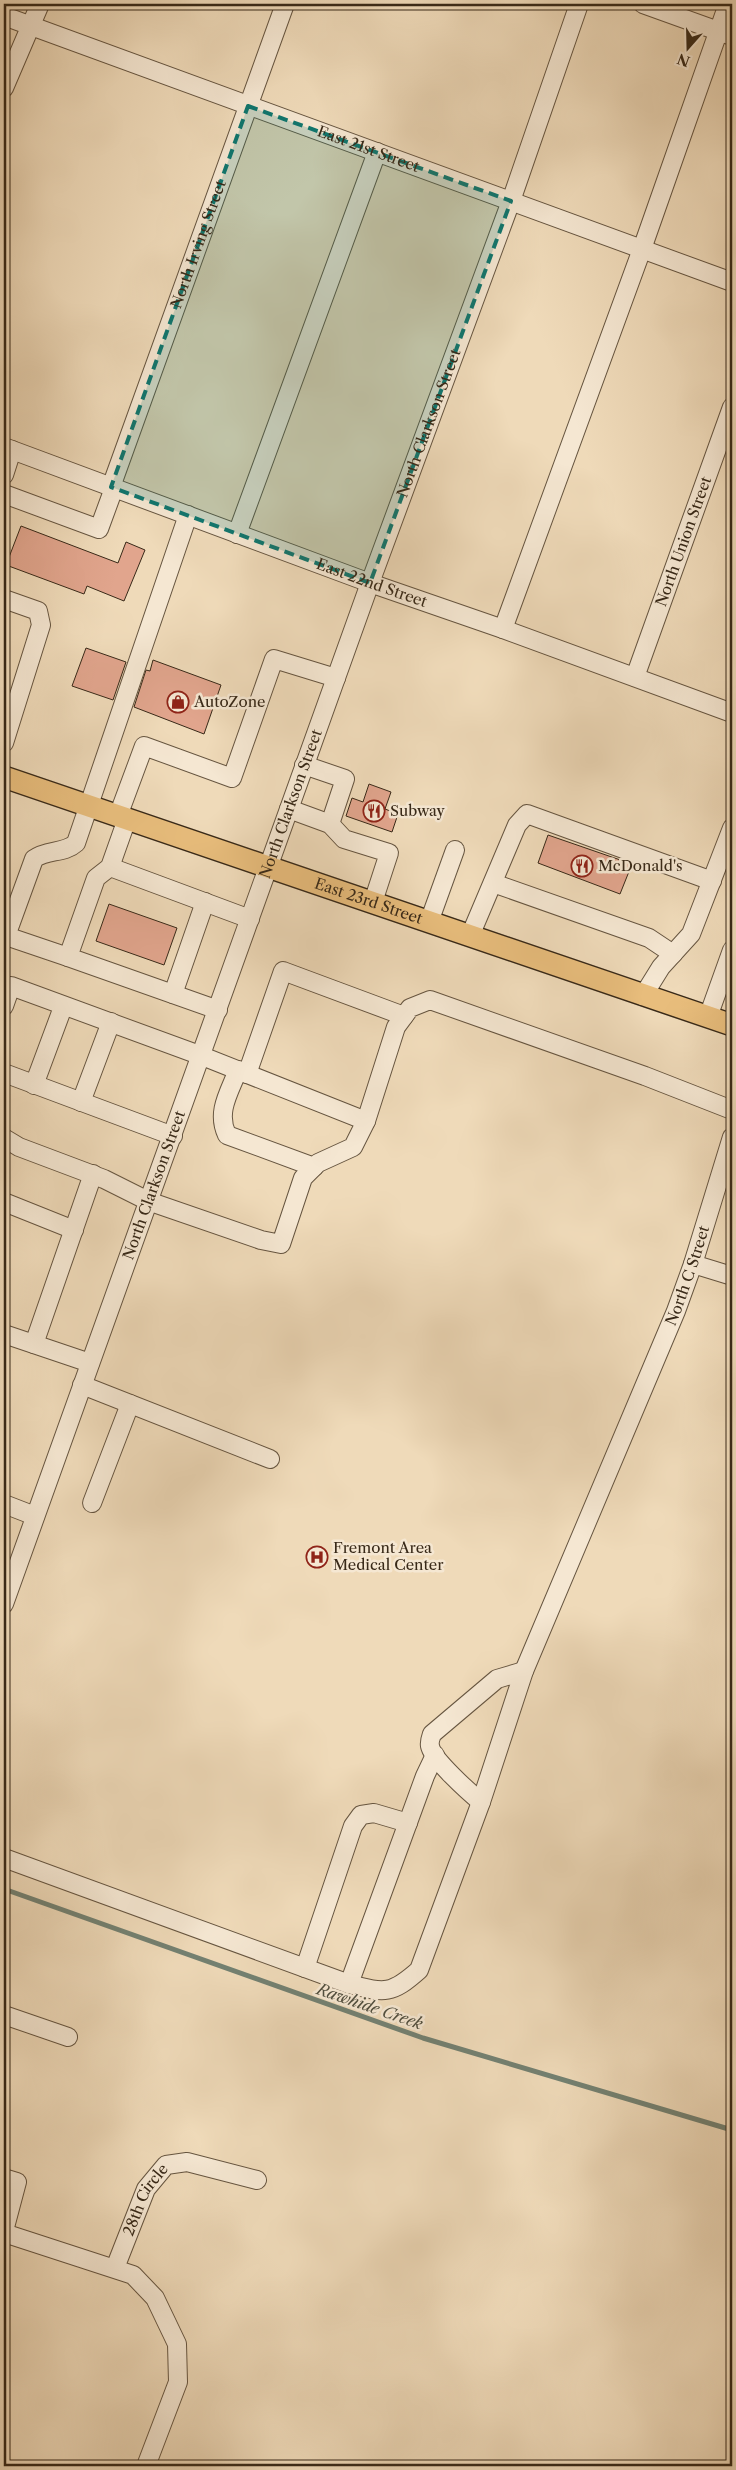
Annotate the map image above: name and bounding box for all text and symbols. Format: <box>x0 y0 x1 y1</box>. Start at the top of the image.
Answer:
north arrow <box>664 22 714 72</box>
text: N <box>675 50 692 71</box>
street label: East 21st Street <box>315 121 423 176</box>
street label: North Irving Street <box>166 177 230 311</box>
street label: North Clarkson Street <box>392 345 465 500</box>
street label: North Union Street <box>651 473 715 609</box>
street label: East 22nd Street <box>314 554 430 611</box>
shop icon: AutoZone <box>166 690 190 714</box>
place label: AutoZone <box>193 692 265 711</box>
street label: North Clarkson Street <box>255 726 326 881</box>
restaurant icon: Subway <box>362 799 386 823</box>
place label: Subway <box>390 801 445 820</box>
restaurant icon: McDonald's <box>570 854 594 878</box>
place label: McDonald's <box>598 856 683 875</box>
street label: East 23rd Street <box>312 874 426 928</box>
street label: North Clarkson Street <box>118 1107 189 1262</box>
street label: North C Street <box>661 1223 713 1328</box>
place label: Fremont Area Medical Center <box>333 1538 444 1574</box>
hospital icon: Fremont Area Medical Center <box>305 1545 329 1569</box>
water label: Rawhide Creek <box>313 1978 426 2034</box>
street label: 28th Circle <box>119 2160 172 2238</box>

